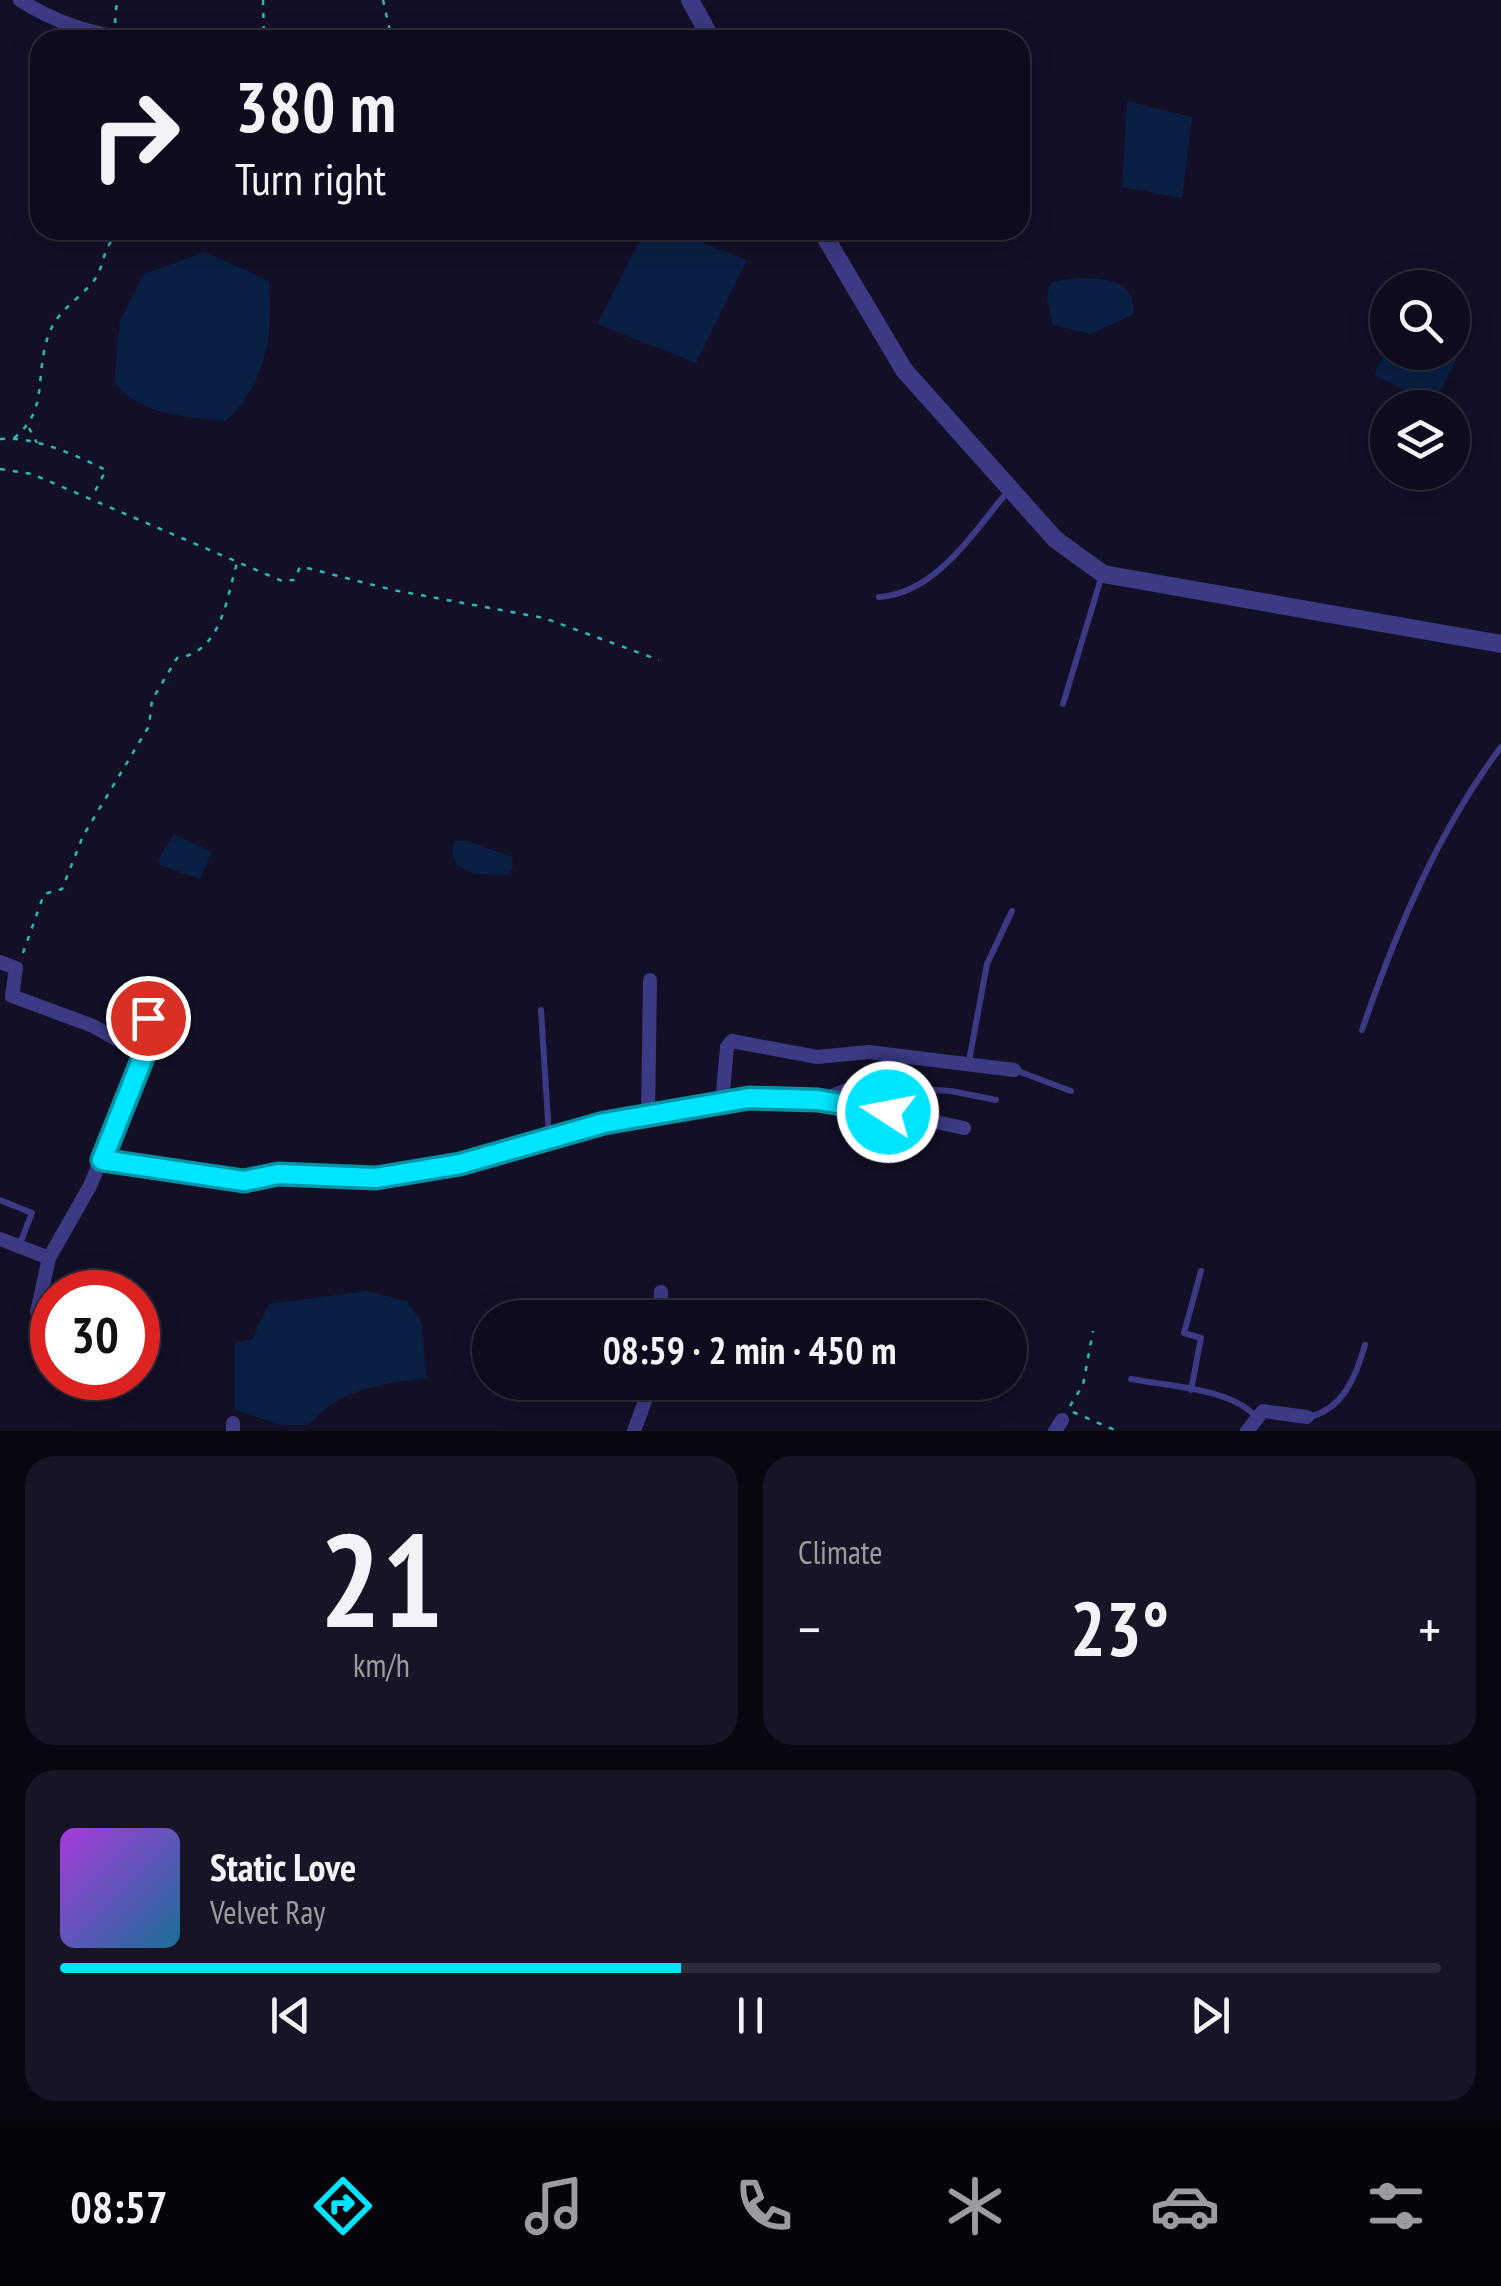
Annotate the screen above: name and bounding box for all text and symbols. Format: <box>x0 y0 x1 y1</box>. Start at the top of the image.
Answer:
text: 380 m <box>235 61 396 151</box>
icon: right <box>70 70 200 200</box>
text: Turn right <box>235 149 386 207</box>
map controls <box>1370 270 1470 490</box>
button: search <box>1370 270 1470 370</box>
button: layers <box>1370 390 1470 490</box>
pin <box>106 976 191 1061</box>
icon: arrive <box>121 991 176 1046</box>
position arrow <box>836 1060 940 1164</box>
speed limit sign: 30 <box>30 1270 160 1400</box>
text: 08:59 · 2 min · 450 m <box>603 1325 896 1374</box>
text: 21 <box>319 1495 444 1663</box>
text: Climate <box>798 1531 882 1573</box>
text: 23° <box>1070 1580 1169 1677</box>
text: − <box>798 1593 821 1664</box>
text: + <box>1418 1593 1441 1664</box>
text: km/h <box>353 1644 410 1686</box>
text: Static Love <box>210 1842 356 1891</box>
text: Velvet Ray <box>210 1891 325 1933</box>
icon: previous <box>263 1988 318 2043</box>
icon: pause <box>723 1988 778 2043</box>
icon: next <box>1183 1988 1238 2043</box>
icon: directions <box>308 2171 378 2241</box>
icon: music <box>519 2171 589 2241</box>
icon: phone <box>729 2171 799 2241</box>
icon: climate <box>940 2171 1010 2241</box>
icon: car <box>1150 2171 1220 2241</box>
icon: filters <box>1361 2171 1431 2241</box>
text: 08:57 <box>70 2177 168 2235</box>

